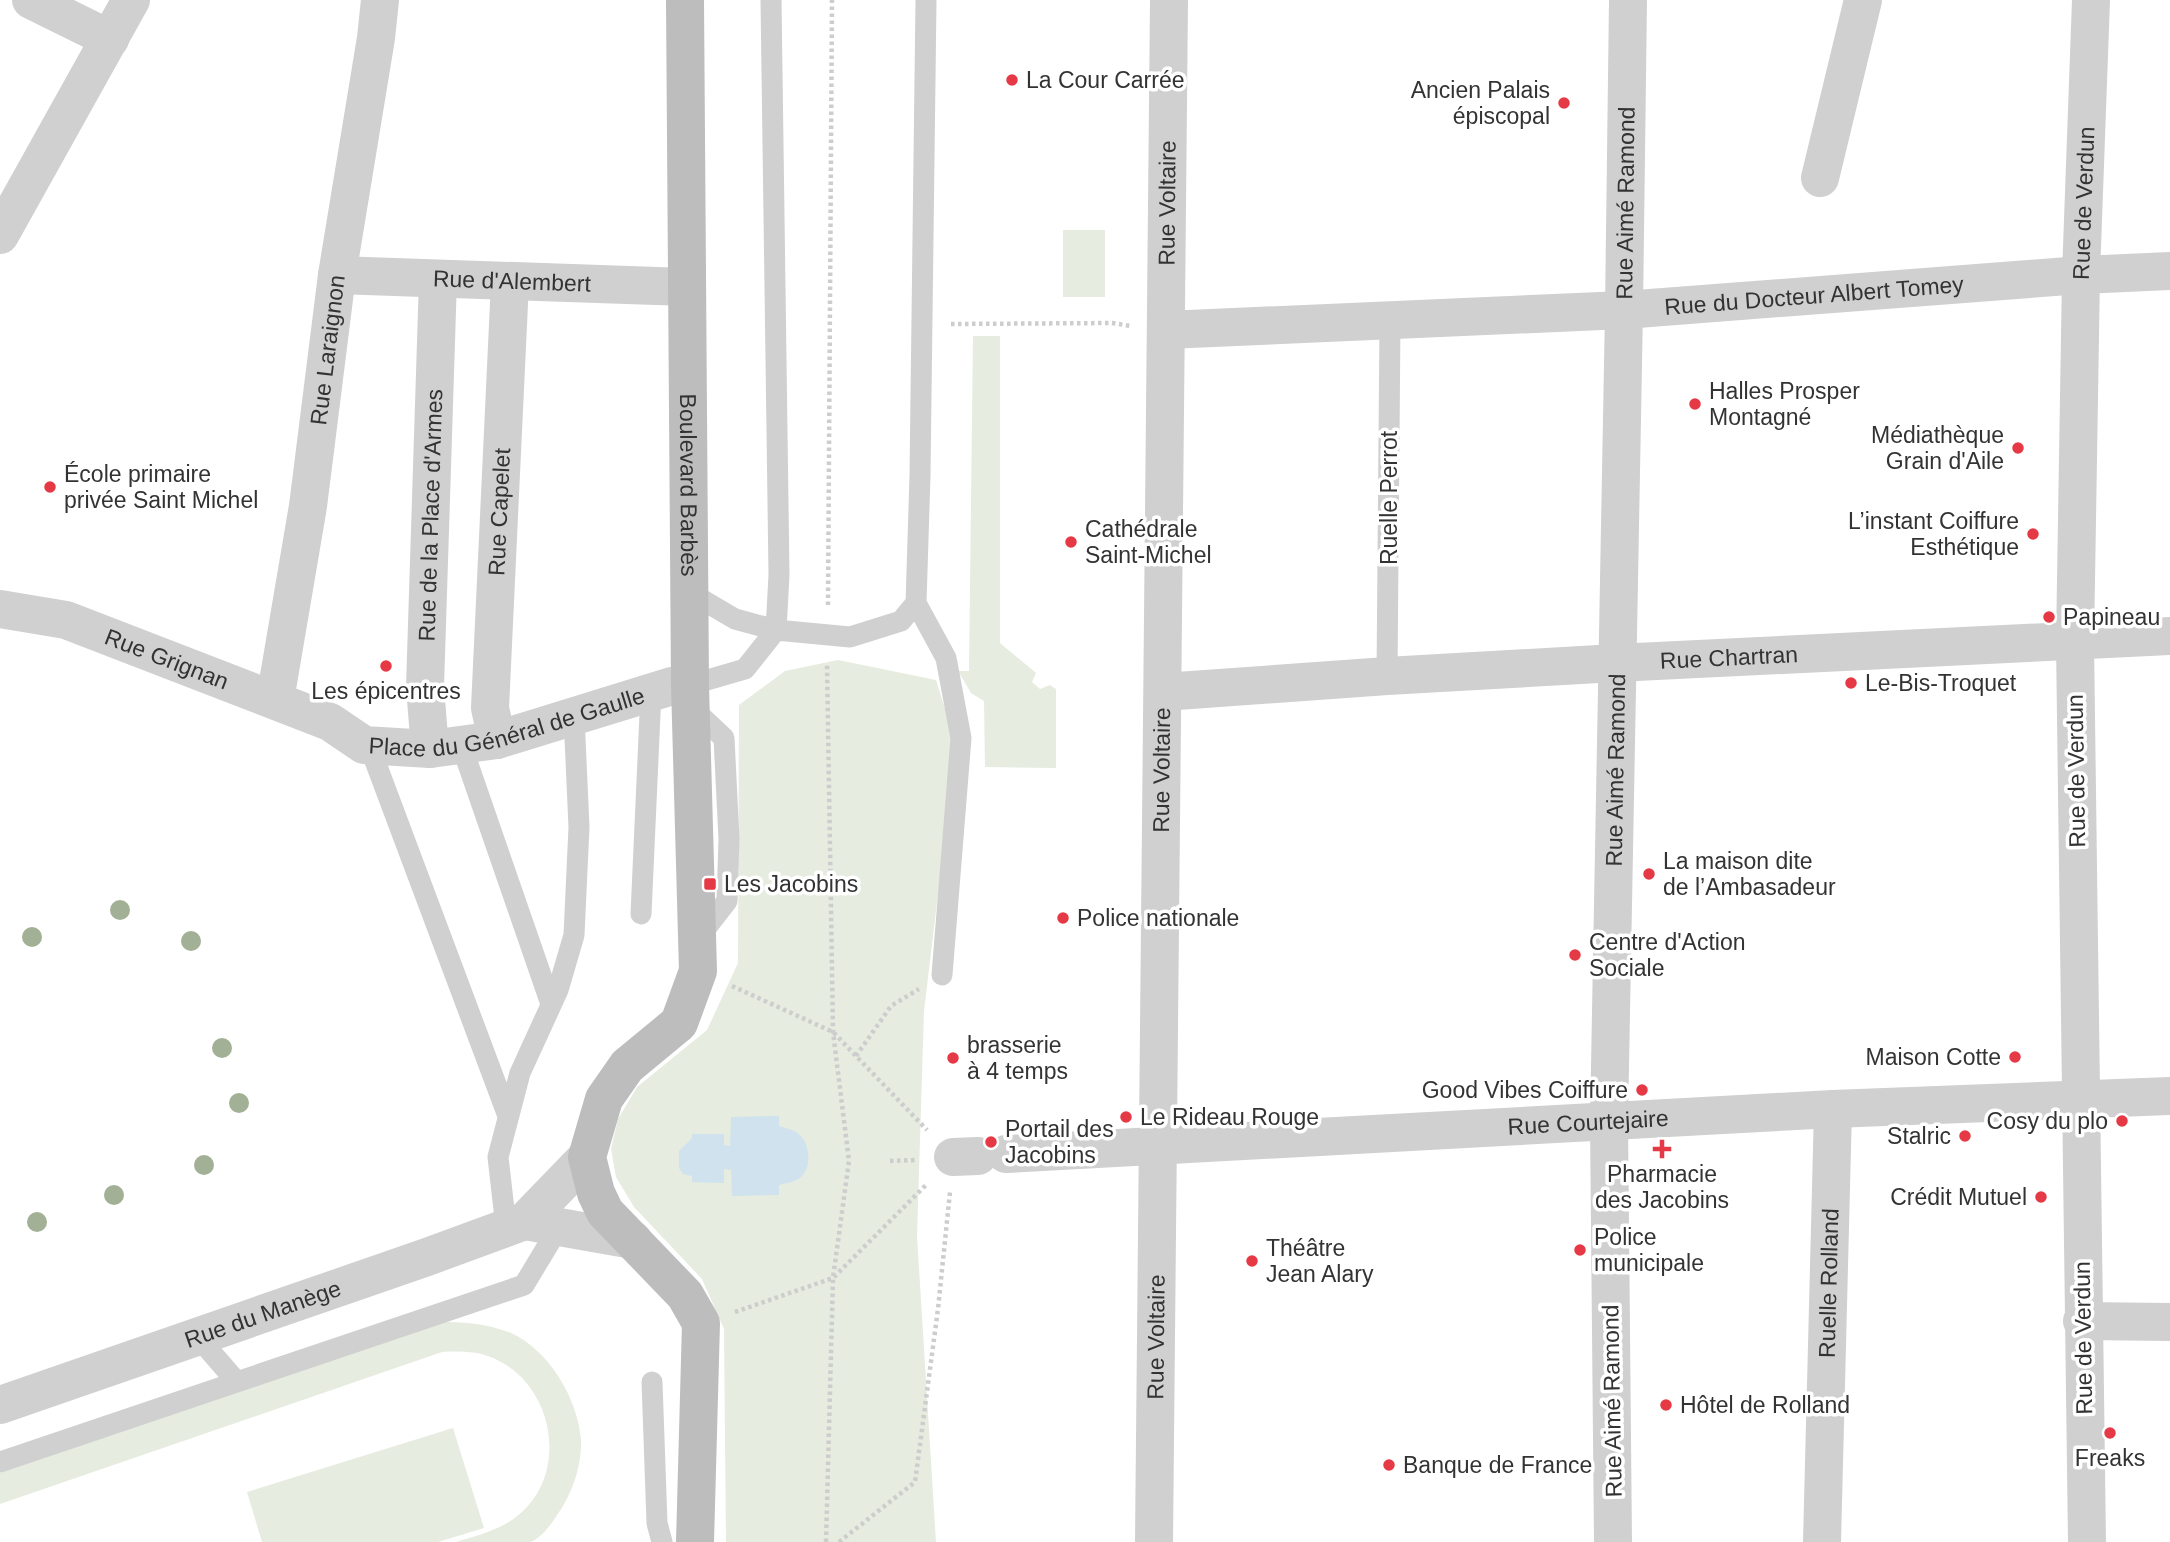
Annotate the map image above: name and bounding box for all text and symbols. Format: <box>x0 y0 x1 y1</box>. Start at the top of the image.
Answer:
place label: La Cour Carrée <box>1026 67 1185 93</box>
marker: La Cour Carrée <box>1004 72 1020 88</box>
place label: Ancien Palais épiscopal <box>1411 77 1550 129</box>
marker: Ancien Palais épiscopal <box>1556 95 1572 111</box>
street label: Rue Aimé Ramond <box>1611 106 1640 300</box>
street label: Rue de Verdun <box>2068 126 2099 280</box>
street label: Rue Voltaire <box>1153 140 1181 266</box>
street label: Rue d'Alembert <box>433 265 592 297</box>
street label: Rue du Docteur Albert Tomey <box>1663 271 1965 320</box>
street label: Rue Laraignon <box>305 273 350 427</box>
place label: Halles Prosper Montagné <box>1709 378 1860 430</box>
street label: Rue de la Place d'Armes <box>413 389 447 642</box>
street label: Boulevard Barbès <box>675 393 702 577</box>
marker: Halles Prosper Montagné <box>1687 396 1703 412</box>
place label: Médiathèque Grain d'Aile <box>1871 422 2004 474</box>
street label: Ruelle Perrot <box>1376 430 1402 565</box>
marker: Médiathèque Grain d'Aile <box>2010 440 2026 456</box>
street label: Rue Capelet <box>483 447 515 576</box>
place label: École primaire privée Saint Michel <box>64 461 258 513</box>
marker: École primaire privée Saint Michel <box>42 479 58 495</box>
place label: L’instant Coiffure Esthétique <box>1848 508 2019 560</box>
place label: Cathédrale Saint-Michel <box>1085 516 1212 568</box>
marker: L’instant Coiffure Esthétique <box>2025 526 2041 542</box>
marker: Cathédrale Saint-Michel <box>1063 534 1079 550</box>
place label: Papineau <box>2063 604 2160 630</box>
marker: Papineau <box>2041 609 2057 625</box>
street label: Rue Grignan <box>101 623 232 695</box>
street label: Rue Chartran <box>1659 641 1799 674</box>
marker: Les épicentres <box>378 658 394 674</box>
place label: Le-Bis-Troquet <box>1865 670 2017 696</box>
street label: Rue Aimé Ramond <box>1601 673 1630 867</box>
marker: Le-Bis-Troquet <box>1843 675 1859 691</box>
place label: Les épicentres <box>311 678 461 704</box>
street label: Place du Général de Gaulle <box>368 682 648 762</box>
street label: Rue de Verdun <box>2062 694 2090 848</box>
street label: Rue Voltaire <box>1148 707 1175 833</box>
place label: La maison dite de l’Ambasadeur <box>1663 848 1836 900</box>
marker: La maison dite de l’Ambasadeur <box>1641 866 1657 882</box>
place label: Les Jacobins <box>724 871 858 897</box>
marker: Les Jacobins <box>702 876 718 892</box>
place label: Police nationale <box>1077 905 1239 931</box>
marker: Police nationale <box>1055 910 1071 926</box>
place label: Centre d'Action Sociale <box>1589 929 1746 981</box>
marker: Centre d'Action Sociale <box>1567 947 1583 963</box>
place label: brasserie à 4 temps <box>967 1032 1068 1084</box>
place label: Maison Cotte <box>1865 1044 2001 1070</box>
marker: Maison Cotte <box>2007 1049 2023 1065</box>
marker: brasserie à 4 temps <box>945 1050 961 1066</box>
place label: Good Vibes Coiffure <box>1422 1077 1628 1103</box>
marker: Good Vibes Coiffure <box>1634 1082 1650 1098</box>
place label: Le Rideau Rouge <box>1140 1104 1319 1130</box>
street label: Rue Courtejaire <box>1507 1105 1669 1140</box>
place label: Cosy du plo <box>1987 1108 2108 1134</box>
marker: Le Rideau Rouge <box>1118 1109 1134 1125</box>
marker: Cosy du plo <box>2114 1113 2130 1129</box>
place label: Portail des Jacobins <box>1005 1116 1114 1168</box>
place label: Stalric <box>1887 1123 1951 1149</box>
marker: Stalric <box>1957 1128 1973 1144</box>
marker: Portail des Jacobins <box>983 1134 999 1150</box>
marker: Pharmacie des Jacobins <box>1654 1141 1670 1157</box>
place label: Pharmacie des Jacobins <box>1595 1161 1729 1213</box>
place label: Crédit Mutuel <box>1890 1184 2027 1210</box>
marker: Crédit Mutuel <box>2033 1189 2049 1205</box>
street label: Ruelle Rolland <box>1814 1208 1843 1358</box>
place label: Police municipale <box>1594 1224 1704 1276</box>
place label: Théâtre Jean Alary <box>1266 1235 1374 1287</box>
marker: Police municipale <box>1572 1242 1588 1258</box>
marker: Théâtre Jean Alary <box>1244 1253 1260 1269</box>
street label: Rue de Verdun <box>2069 1261 2097 1415</box>
street label: Rue Voltaire <box>1142 1274 1170 1400</box>
street label: Rue du Manège <box>181 1275 344 1353</box>
street label: Rue Aimé Ramond <box>1597 1304 1627 1498</box>
place label: Hôtel de Rolland <box>1680 1392 1850 1418</box>
marker: Hôtel de Rolland <box>1658 1397 1674 1413</box>
marker: Freaks <box>2102 1425 2118 1441</box>
place label: Freaks <box>2075 1445 2145 1471</box>
place label: Banque de France <box>1403 1452 1592 1478</box>
marker: Banque de France <box>1381 1457 1397 1473</box>

